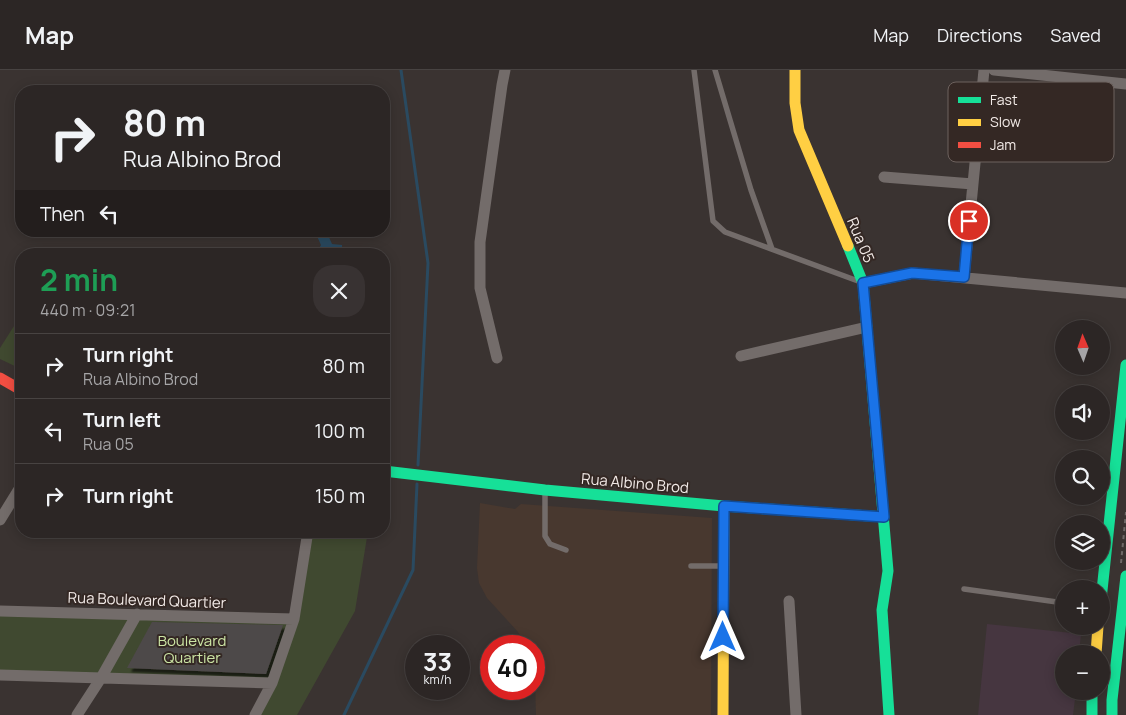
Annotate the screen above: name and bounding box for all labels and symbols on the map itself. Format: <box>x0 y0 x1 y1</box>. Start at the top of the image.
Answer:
legend <box>948 82 1114 162</box>
text: Fast <box>990 90 1018 109</box>
text: Slow <box>990 112 1021 131</box>
text: Jam <box>990 135 1016 154</box>
pin <box>948 200 990 242</box>
street label: Rua 05 <box>842 214 880 266</box>
north arrow <box>1055 320 1110 375</box>
street label: Rua Albino Brod <box>580 468 690 498</box>
street label: Rua Boulevard Quartier <box>67 587 227 613</box>
position arrow <box>696 610 748 662</box>
park label: Boulevard Quartier <box>158 630 226 668</box>
speed limit sign: 40 <box>480 635 545 700</box>

